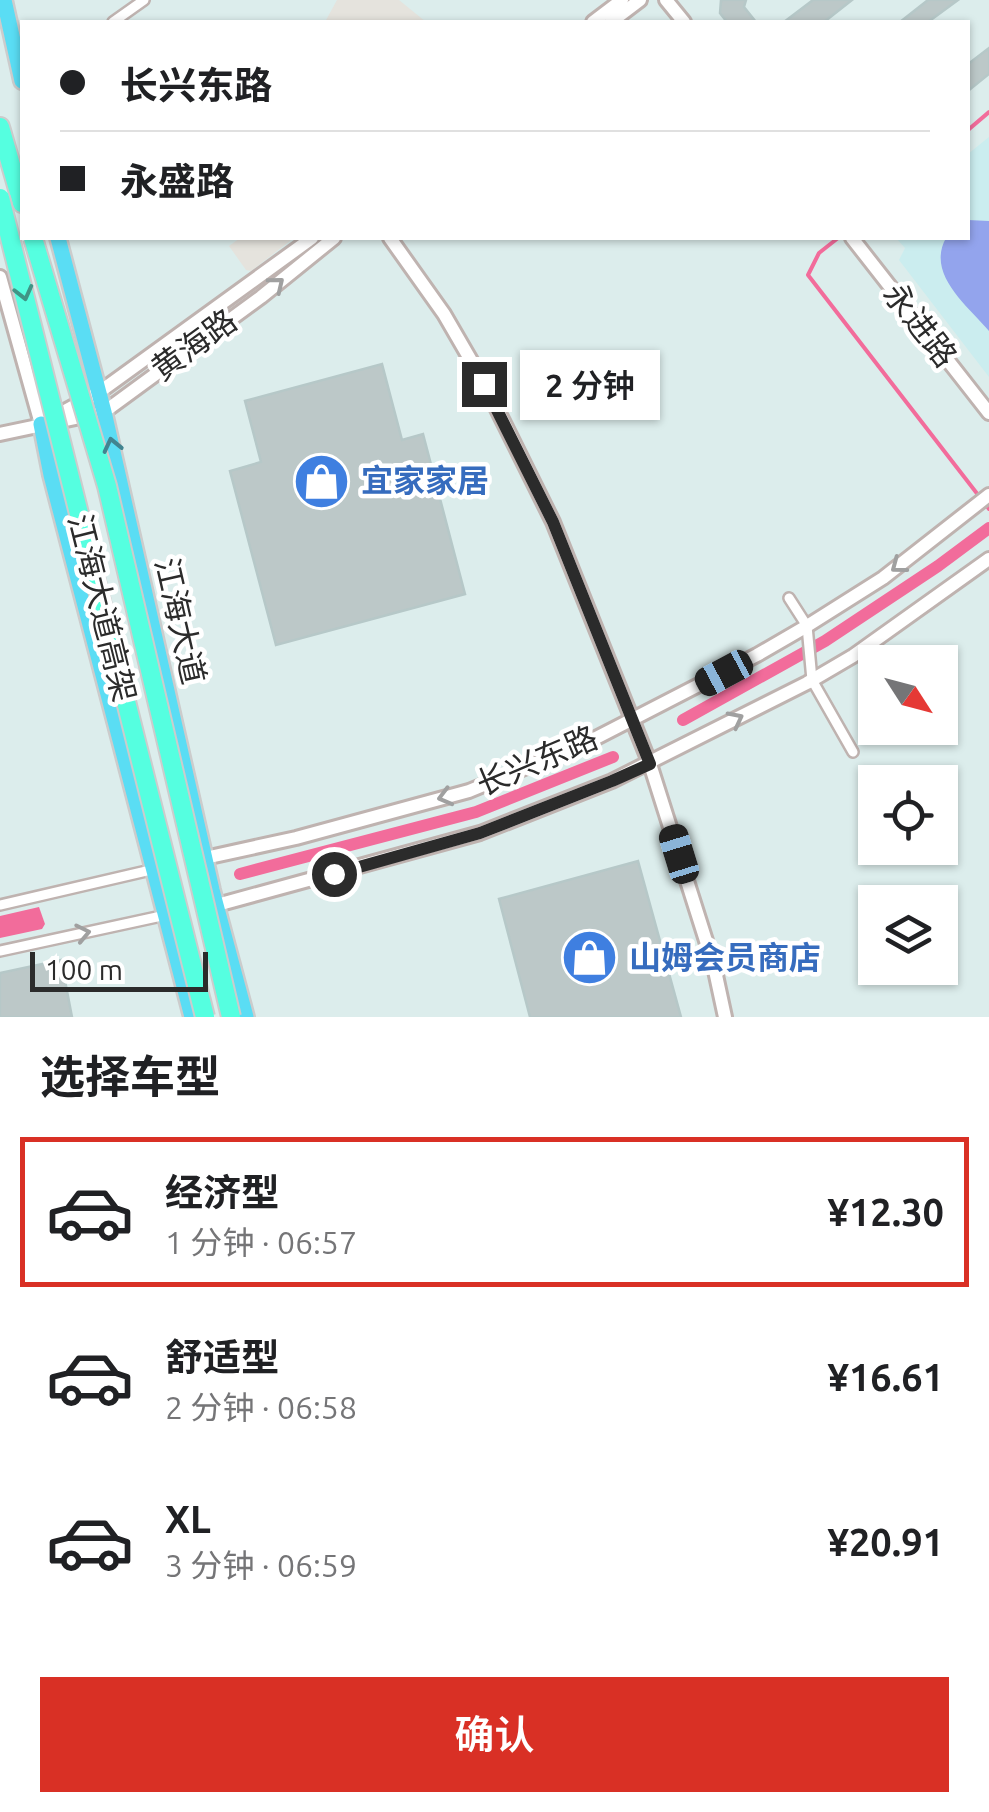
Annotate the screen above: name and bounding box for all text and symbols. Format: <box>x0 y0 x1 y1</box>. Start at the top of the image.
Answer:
text: 长兴东路 <box>120 64 272 106</box>
text: 永盛路 <box>120 160 234 202</box>
street label: 永进路 <box>877 275 965 373</box>
one-way arrow <box>266 278 284 296</box>
one-way arrow <box>12 284 33 301</box>
street label: 黄海路 <box>144 301 243 387</box>
callout: 2 分钟 <box>519 349 659 419</box>
route end <box>462 362 507 407</box>
text: 2 分钟 <box>545 367 635 403</box>
one-way arrow <box>102 437 123 454</box>
shop icon: 宜家家居 <box>292 451 352 511</box>
place label: 宜家家居 <box>361 462 489 498</box>
street label: 江海大道高架 <box>62 510 144 705</box>
street label: 江海大道 <box>149 554 213 687</box>
one-way arrow <box>891 555 909 572</box>
north arrow <box>858 645 958 745</box>
map controls <box>858 645 958 985</box>
car <box>690 646 758 700</box>
one-way arrow <box>726 712 744 731</box>
street label: 长兴东路 <box>471 719 603 802</box>
button: locate <box>858 765 958 865</box>
one-way arrow <box>437 786 454 807</box>
car <box>656 821 702 887</box>
route start <box>312 852 357 897</box>
button: layers <box>858 885 958 985</box>
one-way arrow <box>74 924 91 945</box>
shop icon: 山姆会员商店 <box>560 928 620 988</box>
place label: 山姆会员商店 <box>629 939 821 975</box>
scale bar <box>30 947 208 991</box>
text: 100 m <box>45 954 123 985</box>
text: 选择车型 <box>40 1051 220 1102</box>
icon: car <box>45 1167 135 1257</box>
text: 经济型 <box>165 1171 279 1213</box>
text: ¥12.30 <box>827 1191 944 1233</box>
text: 1 分钟 · 06:57 <box>165 1224 357 1260</box>
icon: car <box>45 1332 135 1422</box>
text: 舒适型 <box>165 1336 279 1378</box>
text: ¥16.61 <box>827 1356 944 1398</box>
text: 2 分钟 · 06:58 <box>165 1389 357 1425</box>
icon: car <box>45 1497 135 1587</box>
text: XL <box>165 1498 211 1540</box>
text: ¥20.91 <box>827 1521 944 1563</box>
text: 3 分钟 · 06:59 <box>165 1547 357 1583</box>
button: 确认 <box>40 1677 949 1792</box>

